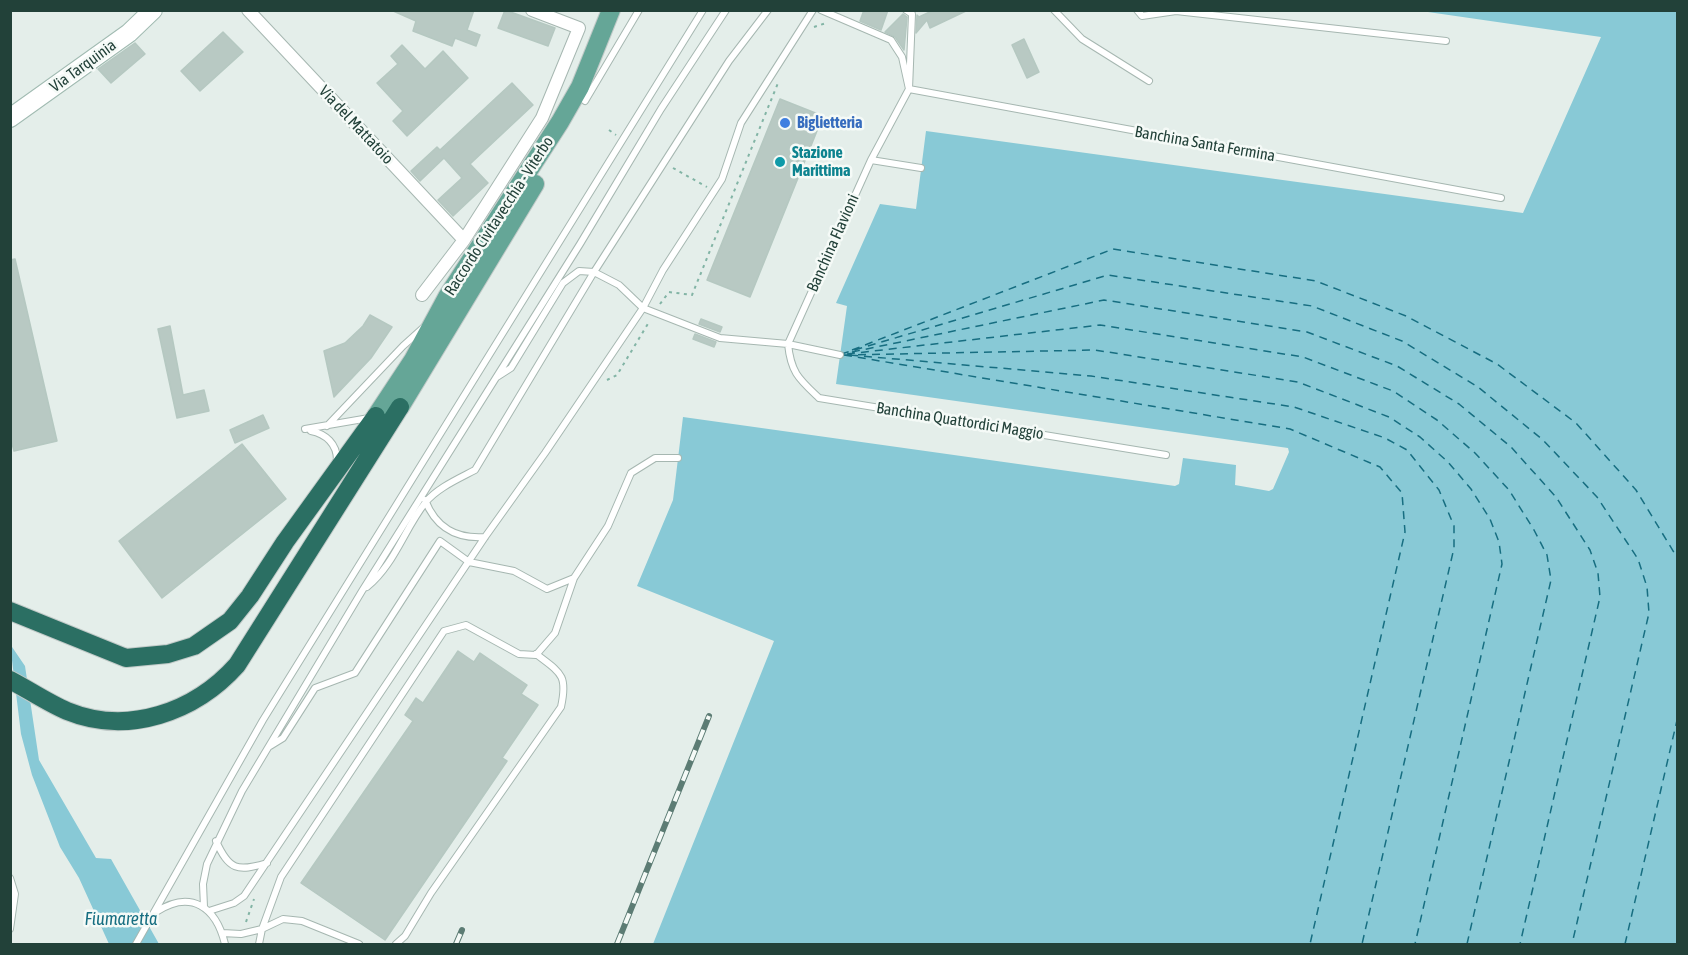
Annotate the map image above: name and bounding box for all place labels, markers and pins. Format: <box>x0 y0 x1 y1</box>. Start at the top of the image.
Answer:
place label: Biglietteria <box>797 113 862 133</box>
marker: Biglietteria <box>778 116 792 130</box>
place label: Stazione Marittima <box>792 143 850 181</box>
marker: Stazione Marittima <box>773 155 787 169</box>

